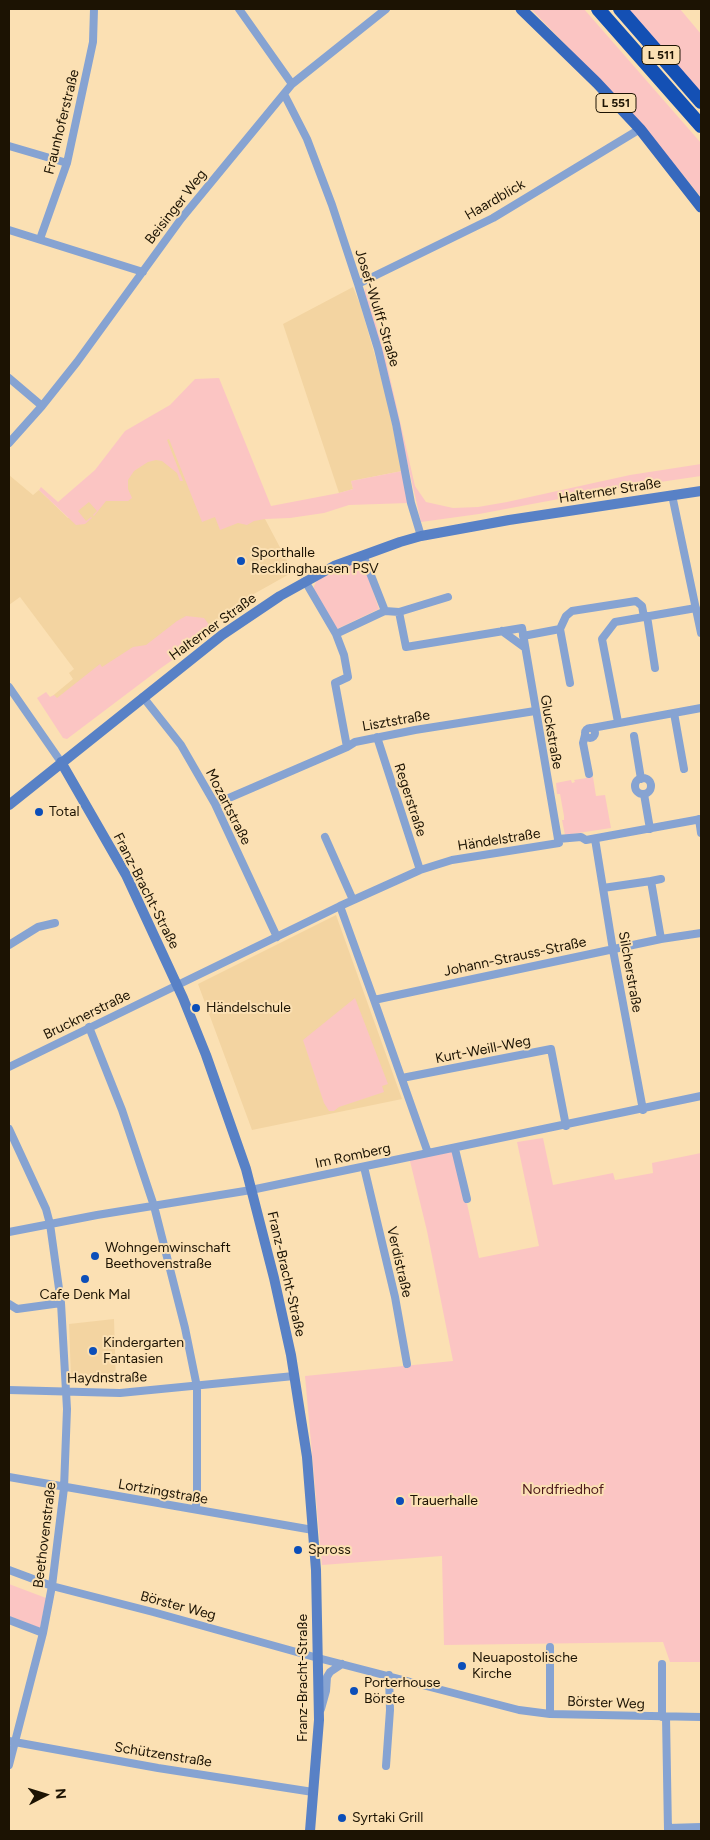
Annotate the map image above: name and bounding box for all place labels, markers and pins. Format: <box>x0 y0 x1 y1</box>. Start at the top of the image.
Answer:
place label: Sporthalle Recklinghausen PSV <box>251 545 379 578</box>
marker: Sporthalle Recklinghausen PSV <box>235 555 247 567</box>
place label: Total <box>49 804 79 820</box>
marker: Total <box>33 806 45 818</box>
place label: Händelschule <box>206 1000 291 1016</box>
marker: Händelschule <box>190 1002 202 1014</box>
place label: Wohngemwinschaft Beethovenstraße <box>105 1240 231 1272</box>
marker: Wohngemwinschaft Beethovenstraße <box>89 1250 101 1262</box>
marker: Cafe Denk Mal <box>79 1273 91 1285</box>
place label: Cafe Denk Mal <box>40 1287 130 1303</box>
place label: Kindergarten Fantasien <box>103 1335 184 1368</box>
marker: Kindergarten Fantasien <box>87 1345 99 1357</box>
place label: Trauerhalle <box>410 1493 478 1509</box>
marker: Trauerhalle <box>394 1495 406 1507</box>
place label: Spross <box>308 1542 351 1558</box>
marker: Spross <box>292 1544 304 1556</box>
place label: Neuapostolische Kirche <box>472 1650 578 1682</box>
marker: Neuapostolische Kirche <box>456 1660 468 1672</box>
place label: Porterhouse Börste <box>364 1675 440 1708</box>
marker: Porterhouse Börste <box>348 1685 360 1697</box>
place label: Syrtaki Grill <box>352 1810 423 1826</box>
marker: Syrtaki Grill <box>336 1812 348 1824</box>

